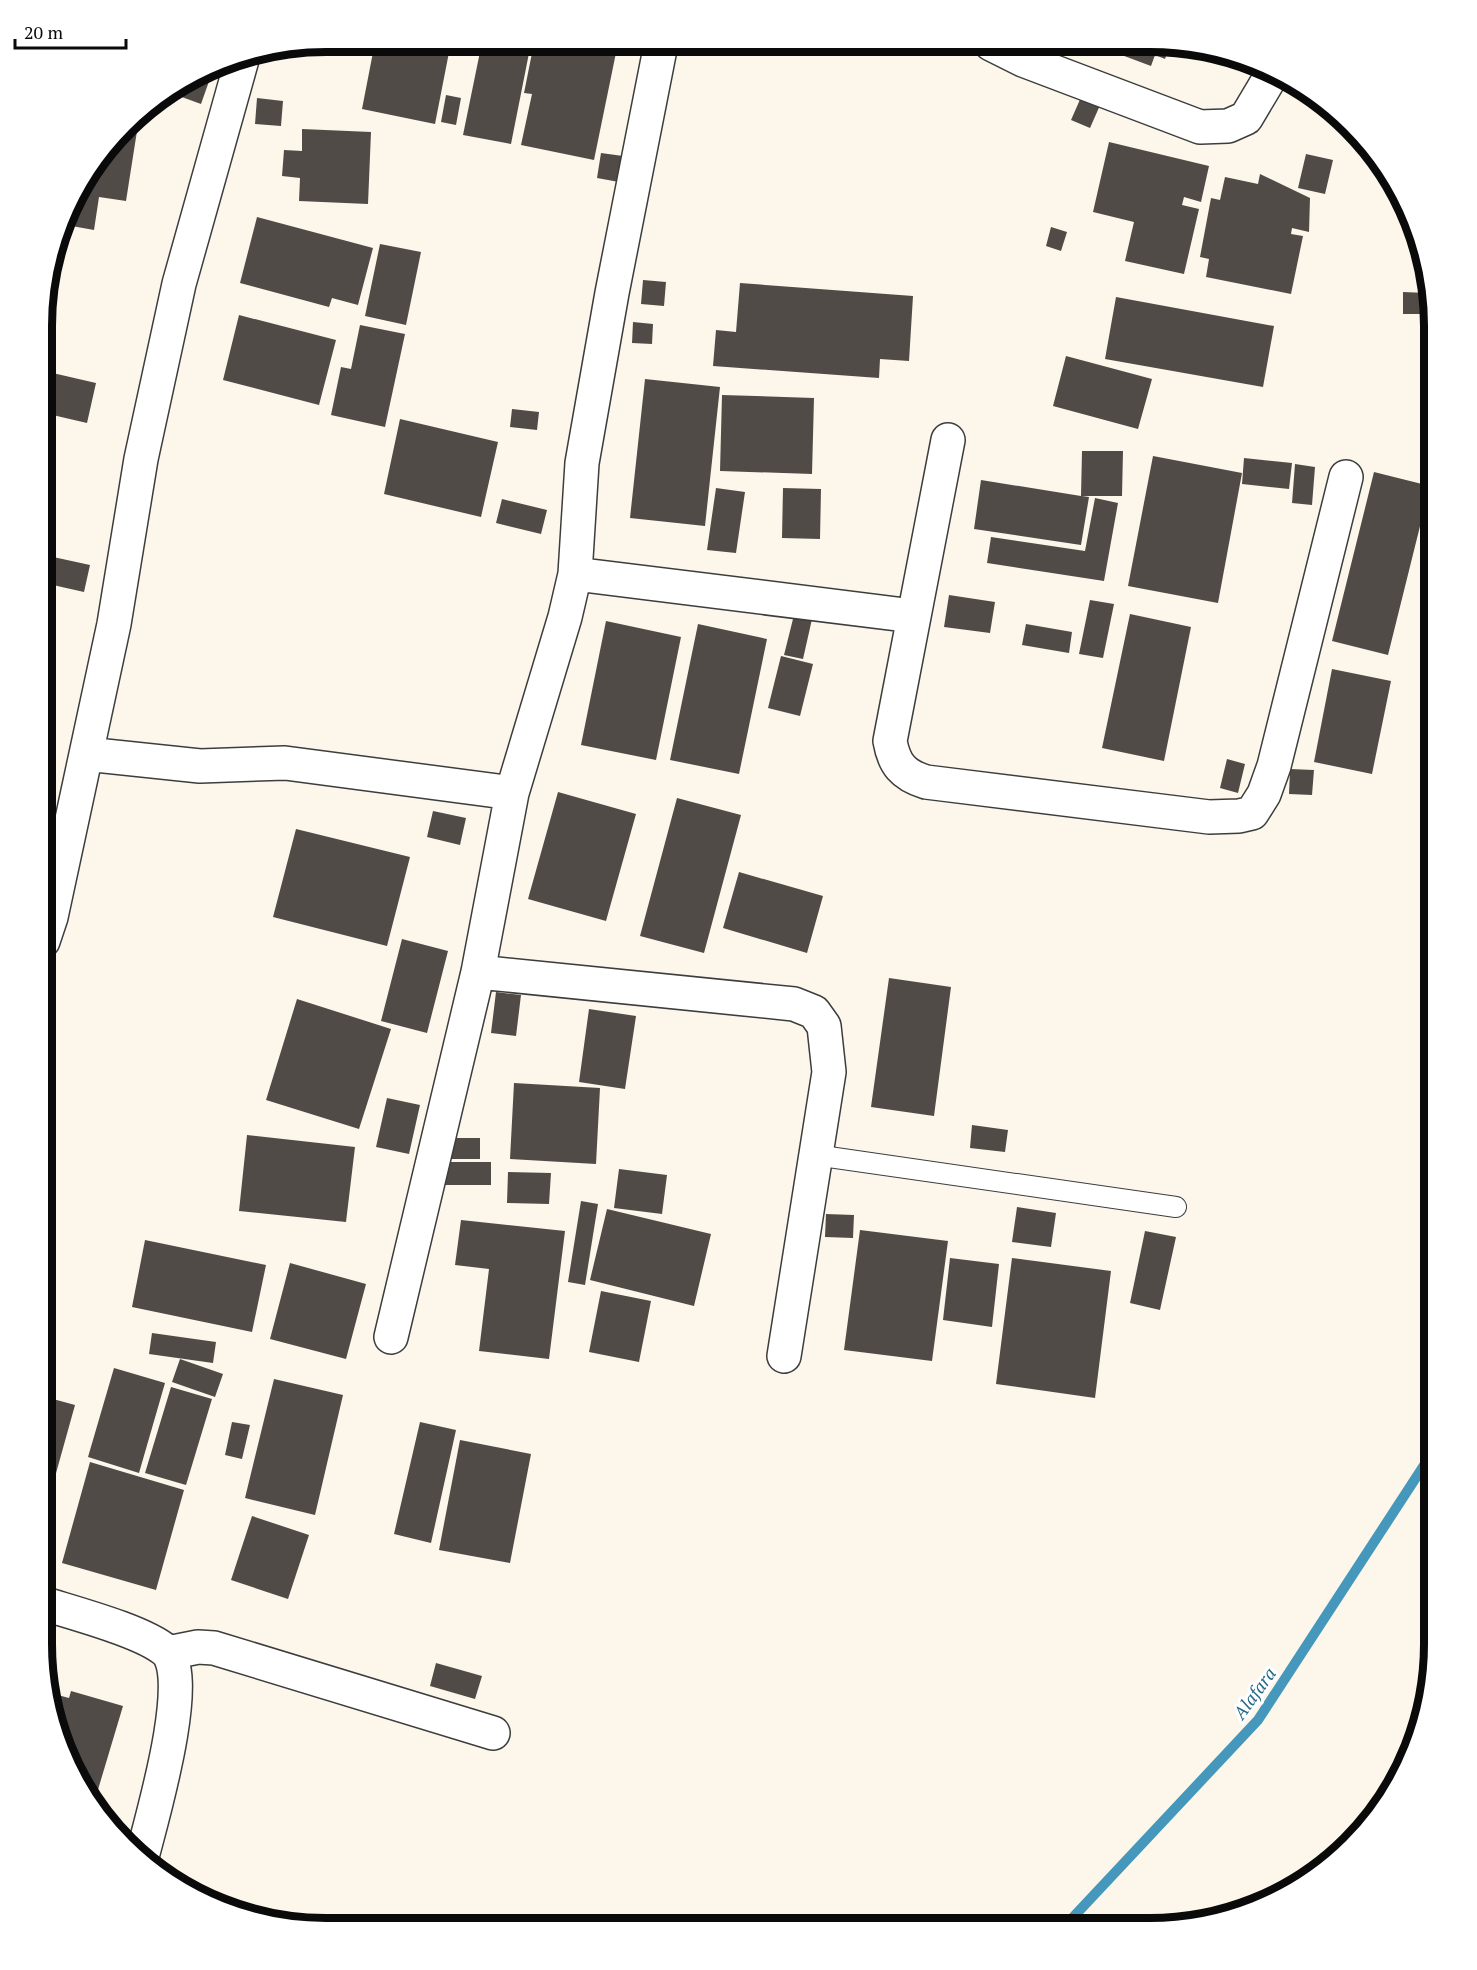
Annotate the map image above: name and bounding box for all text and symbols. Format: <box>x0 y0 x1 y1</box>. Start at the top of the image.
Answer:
scale bar <box>15 12 126 50</box>
text: 20 m <box>24 20 64 44</box>
water label: Alafara <box>1227 1662 1281 1724</box>

